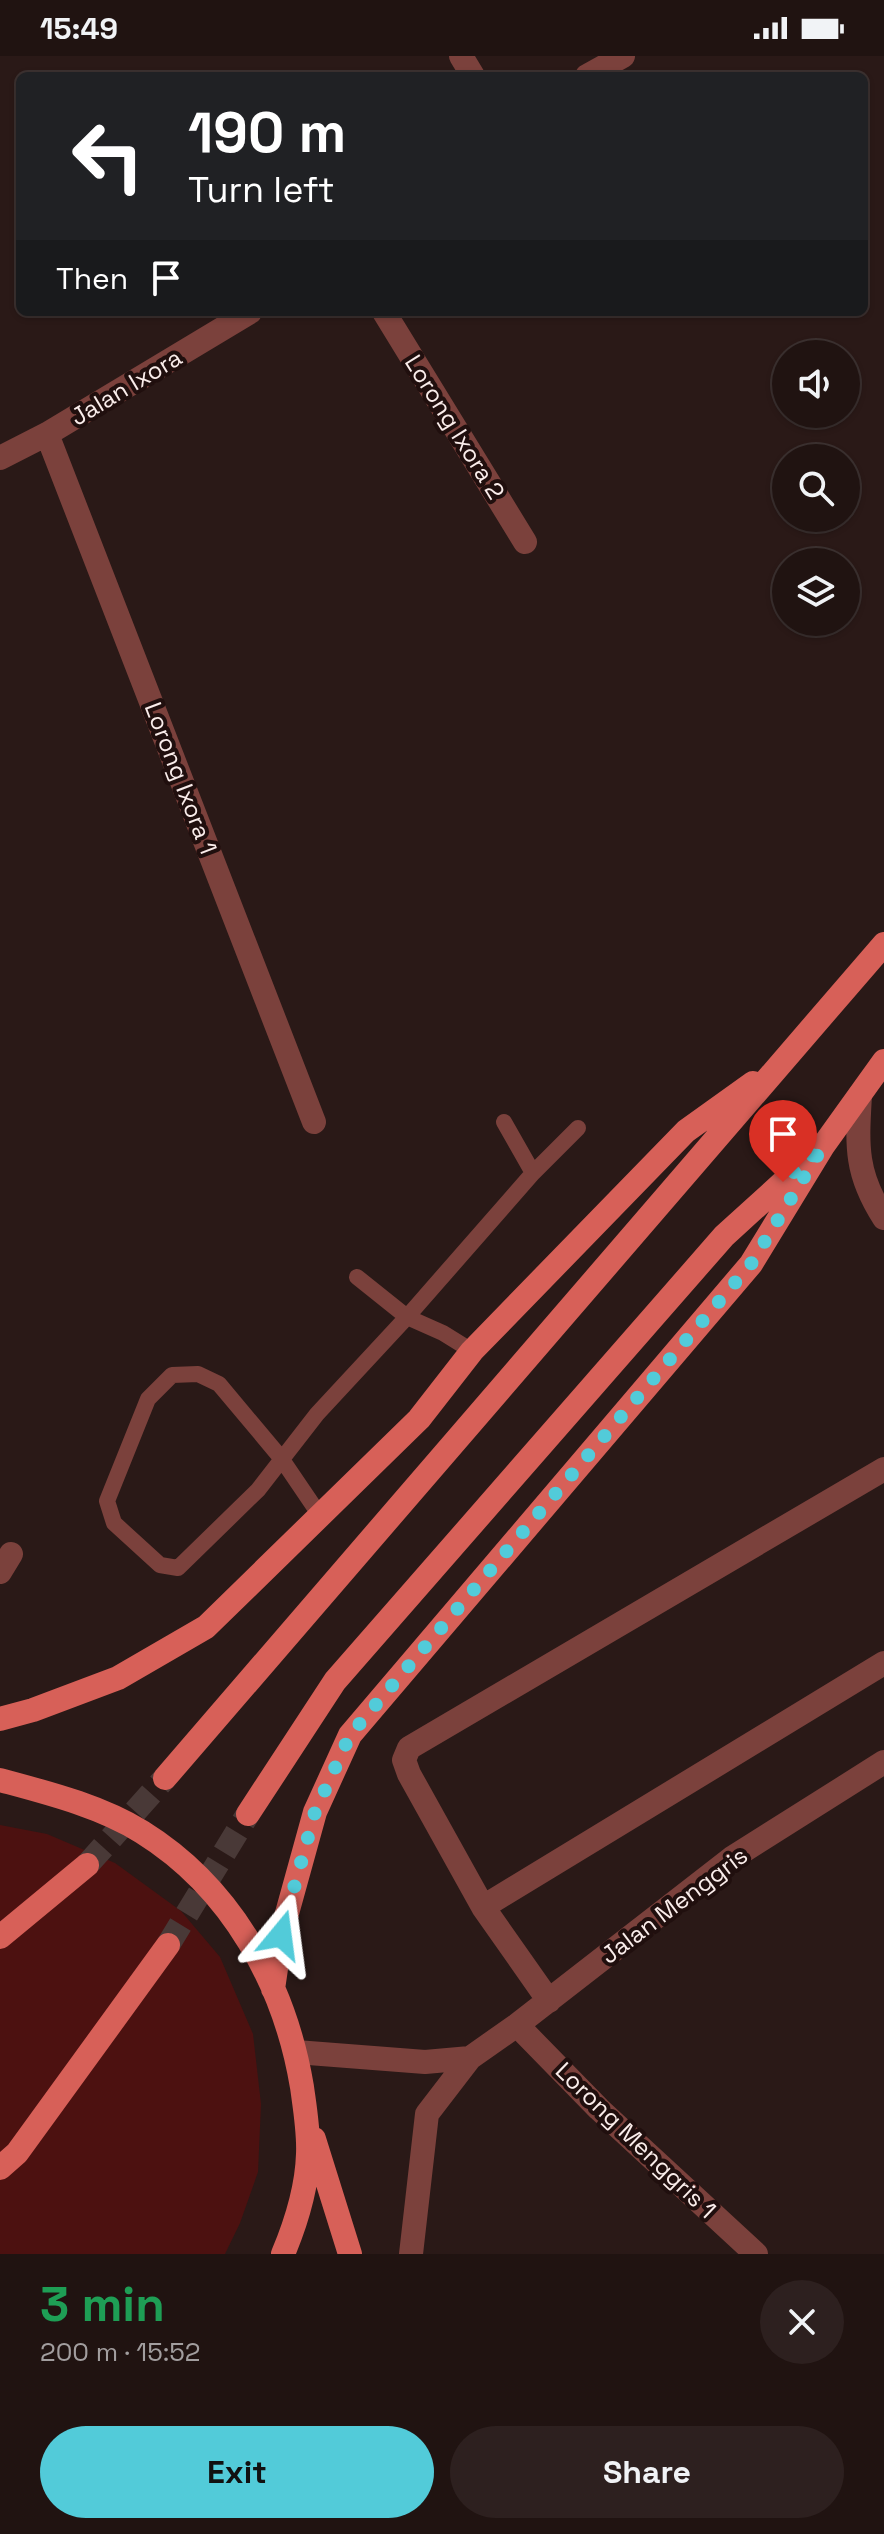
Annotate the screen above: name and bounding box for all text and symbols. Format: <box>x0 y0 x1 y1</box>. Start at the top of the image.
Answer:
text: 15:49 <box>40 9 118 48</box>
text: 190 m <box>188 97 346 168</box>
icon: left <box>56 104 160 208</box>
text: Turn left <box>188 167 335 213</box>
icon: arrive <box>144 256 188 300</box>
text: Then <box>56 259 128 298</box>
map controls <box>772 340 860 636</box>
button: sound <box>772 340 860 428</box>
street label: Jalan Ixora <box>65 342 188 432</box>
street label: Lorong Ixora 2 <box>398 349 512 505</box>
button: search <box>772 444 860 532</box>
button: layers <box>772 548 860 636</box>
street label: Lorong Ixora 1 <box>138 698 224 858</box>
pin <box>749 1100 817 1182</box>
icon: arrive <box>761 1112 805 1156</box>
street label: Jalan Menggris <box>594 1840 754 1970</box>
position arrow <box>239 1893 323 1977</box>
street label: Lorong Menggris 1 <box>549 2055 723 2225</box>
text: 3 min <box>40 2274 165 2335</box>
button: close <box>760 2280 844 2364</box>
text: 200 m · 15:52 <box>40 2335 200 2369</box>
button: Exit <box>40 2426 434 2518</box>
button: Share <box>450 2426 844 2518</box>

